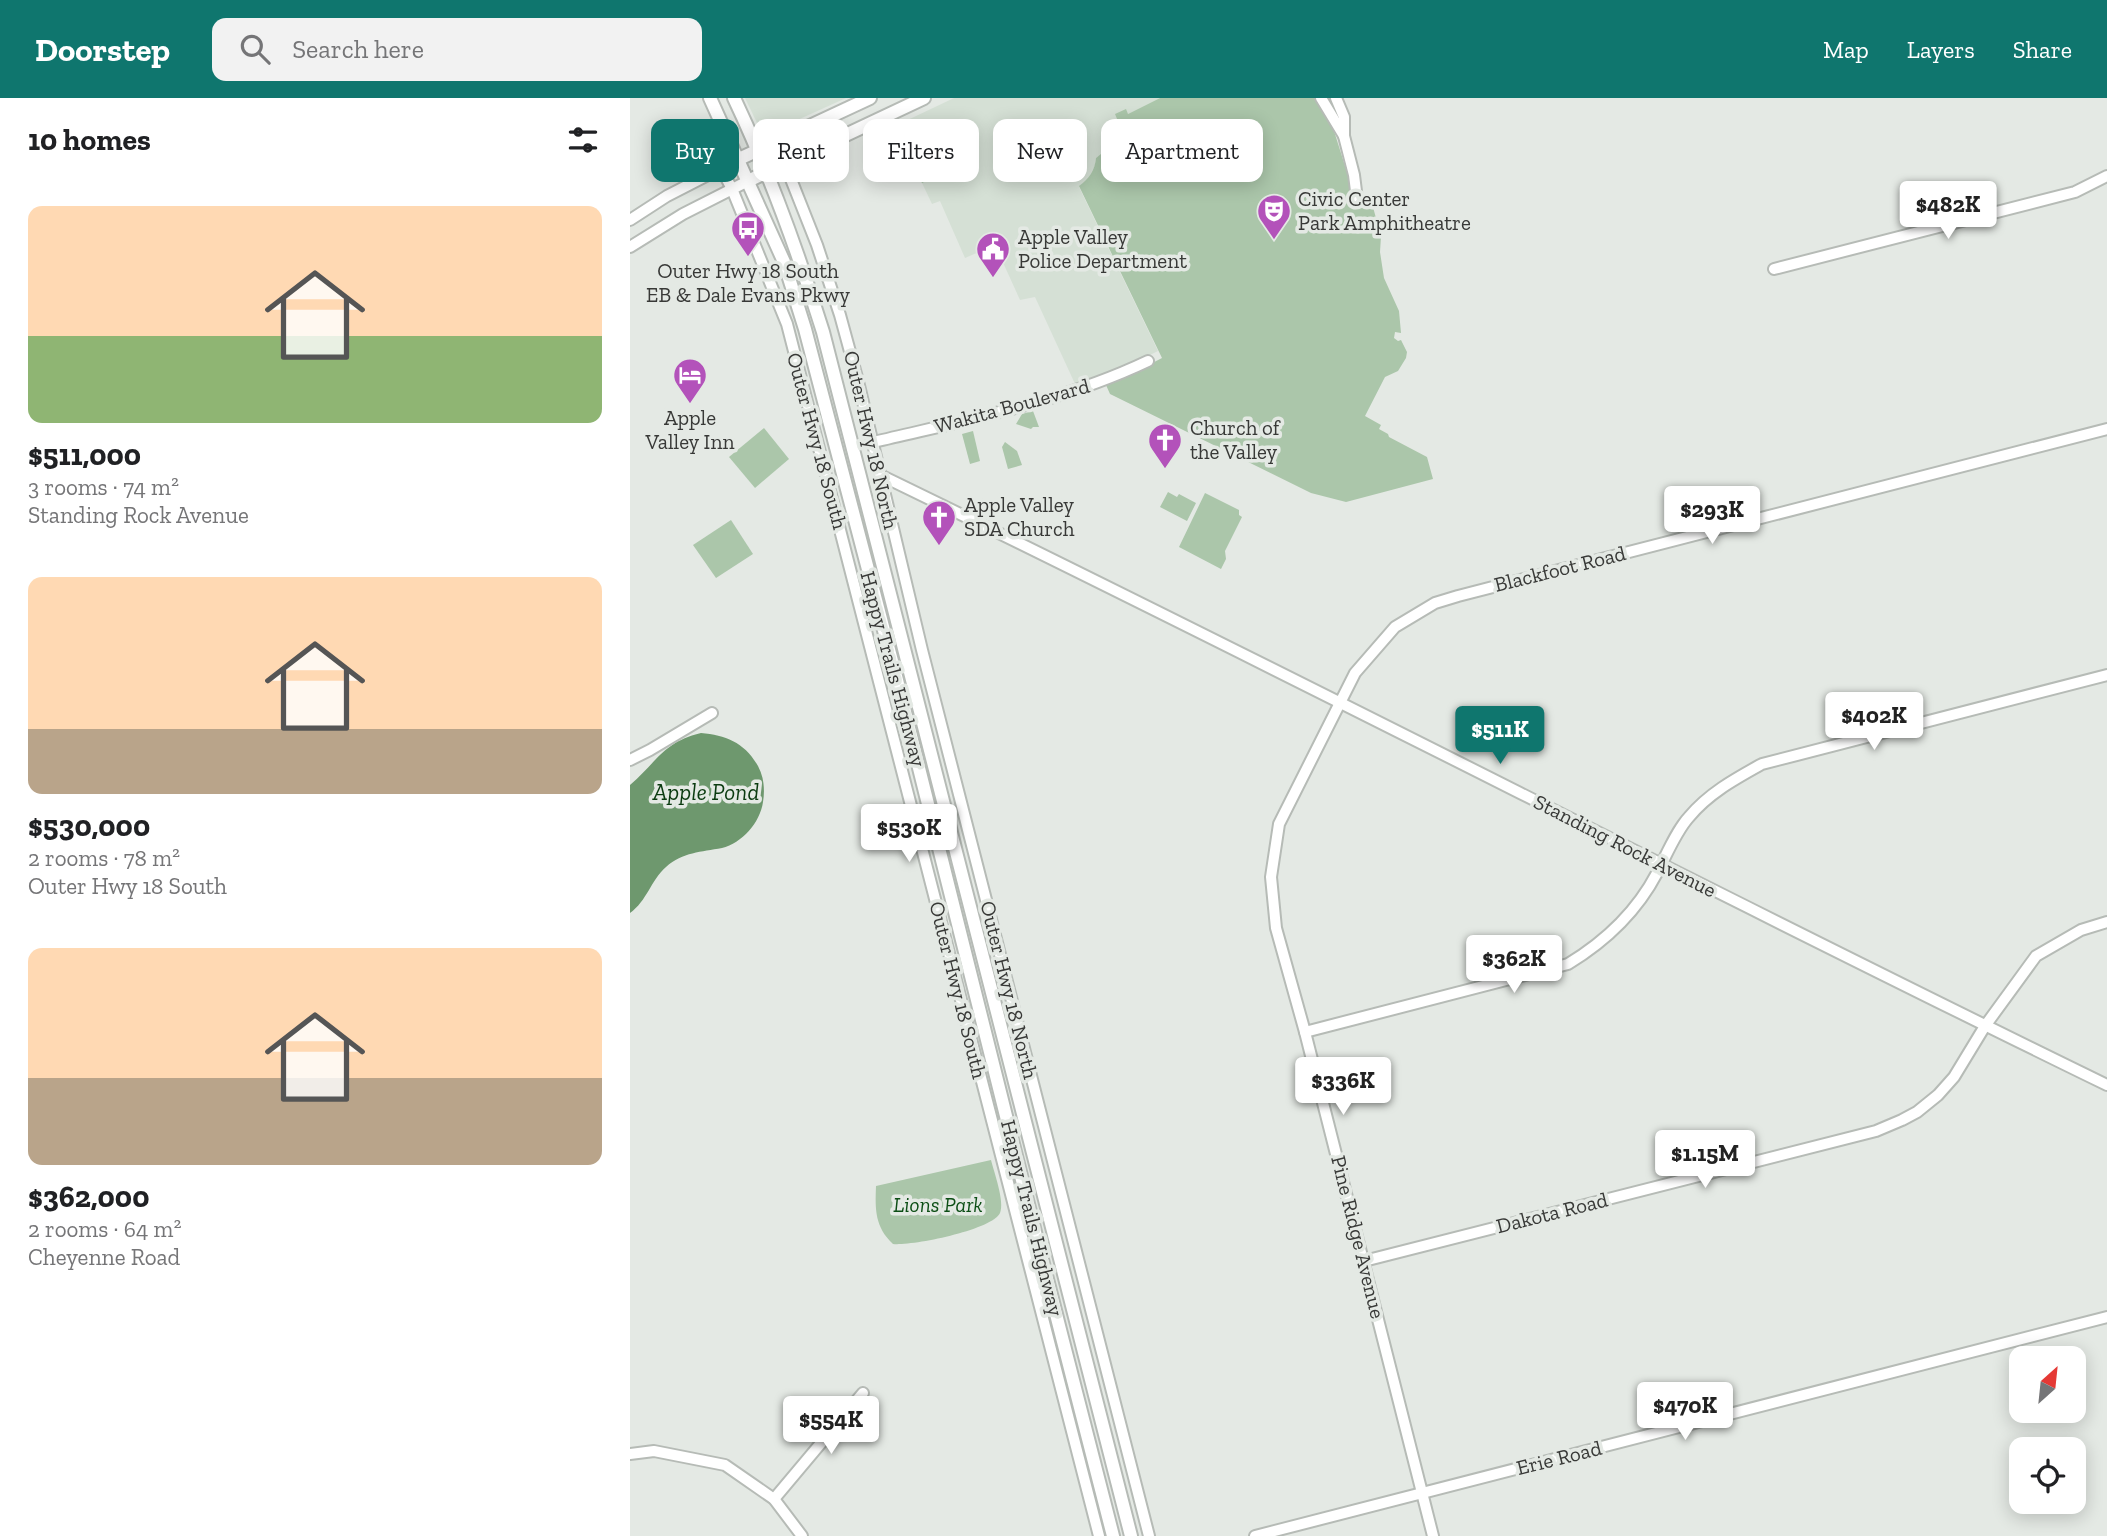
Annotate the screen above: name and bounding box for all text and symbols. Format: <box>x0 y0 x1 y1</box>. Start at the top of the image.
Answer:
search box <box>212 18 702 81</box>
text: Doorstep <box>35 30 170 69</box>
icon: search <box>236 30 274 68</box>
text: Search here <box>292 33 424 65</box>
text: Map <box>1823 35 1869 64</box>
text: Layers <box>1907 35 1975 64</box>
text: Share <box>2013 35 2072 64</box>
chip: Buy <box>651 119 739 182</box>
chip: Rent <box>753 119 849 182</box>
chip: Filters <box>863 119 979 182</box>
chip: New <box>993 119 1087 182</box>
chip: Apartment <box>1101 119 1263 182</box>
icon: filters <box>564 121 602 159</box>
text: 10 homes <box>28 122 151 158</box>
pin: $482K <box>1899 181 1997 241</box>
place label: Civic Center Park Amphitheatre <box>1298 186 1471 235</box>
text: $482K <box>1916 190 1980 218</box>
theatre icon: Civic Center Park Amphitheatre <box>1255 192 1293 241</box>
bus stop icon: Outer Hwy 18 South EB & Dale Evans Pkwy <box>729 209 767 258</box>
place label: Apple Valley Police Department <box>1018 224 1187 273</box>
public building icon: Apple Valley Police Department <box>974 230 1012 279</box>
icon: home <box>252 252 378 378</box>
place label: Outer Hwy 18 South EB & Dale Evans Pkwy <box>646 258 850 307</box>
street label: Outer Hwy 18 North <box>839 348 904 532</box>
street label: Outer Hwy 18 South <box>782 350 853 532</box>
hotel icon: Apple Valley Inn <box>671 356 709 405</box>
street label: Wakita Boulevard <box>931 373 1093 438</box>
place label: Apple Valley Inn <box>645 405 734 454</box>
place label: Church of the Valley <box>1190 415 1281 464</box>
church icon: Church of the Valley <box>1146 421 1184 470</box>
text: $511,000 <box>28 437 141 473</box>
text: 3 rooms · 74 m² <box>28 473 179 501</box>
pin: $293K <box>1663 486 1761 546</box>
place label: Apple Valley SDA Church <box>964 492 1075 541</box>
text: $293K <box>1680 495 1744 523</box>
church icon: Apple Valley SDA Church <box>920 498 958 547</box>
text: Standing Rock Avenue <box>28 501 249 529</box>
street label: Blackfoot Road <box>1491 540 1629 597</box>
street label: Happy Trails Highway <box>855 568 932 770</box>
icon: home <box>252 623 378 749</box>
pin: $402K <box>1825 692 1923 752</box>
text: $402K <box>1841 701 1907 729</box>
pin: $511K <box>1451 706 1549 766</box>
text: $511K <box>1471 715 1529 743</box>
water label: Apple Pond <box>652 778 759 806</box>
street label: Standing Rock Avenue <box>1530 789 1721 903</box>
pin: $530K <box>860 804 958 864</box>
text: $530,000 <box>28 808 150 844</box>
text: $530K <box>877 813 941 841</box>
text: 2 rooms · 78 m² <box>28 844 180 872</box>
text: Outer Hwy 18 South <box>28 872 227 900</box>
street label: Outer Hwy 18 North <box>975 898 1044 1082</box>
street label: Outer Hwy 18 South <box>924 899 993 1081</box>
pin: $362K <box>1465 936 1563 995</box>
text: $362K <box>1482 944 1546 972</box>
icon: home <box>252 994 378 1120</box>
pin: $336K <box>1294 1058 1392 1117</box>
text: $336K <box>1311 1066 1375 1094</box>
street label: Happy Trails Highway <box>996 1117 1069 1319</box>
pin: $1.15M <box>1648 1130 1762 1190</box>
text: $1.15M <box>1671 1139 1739 1167</box>
street label: Pine Ridge Avenue <box>1326 1153 1391 1321</box>
text: $362,000 <box>28 1179 149 1215</box>
street label: Dakota Road <box>1494 1186 1611 1238</box>
park label: Lions Park <box>893 1192 983 1217</box>
text: 2 rooms · 64 m² <box>28 1215 181 1243</box>
text: Cheyenne Road <box>28 1243 180 1271</box>
north arrow <box>2009 1346 2086 1423</box>
map controls <box>2009 1346 2086 1514</box>
pin: $470K <box>1636 1382 1734 1442</box>
text: $470K <box>1653 1391 1717 1419</box>
pin: $554K <box>782 1396 880 1456</box>
text: $554K <box>799 1405 863 1433</box>
street label: Erie Road <box>1514 1435 1604 1480</box>
button: locate <box>2009 1437 2086 1514</box>

